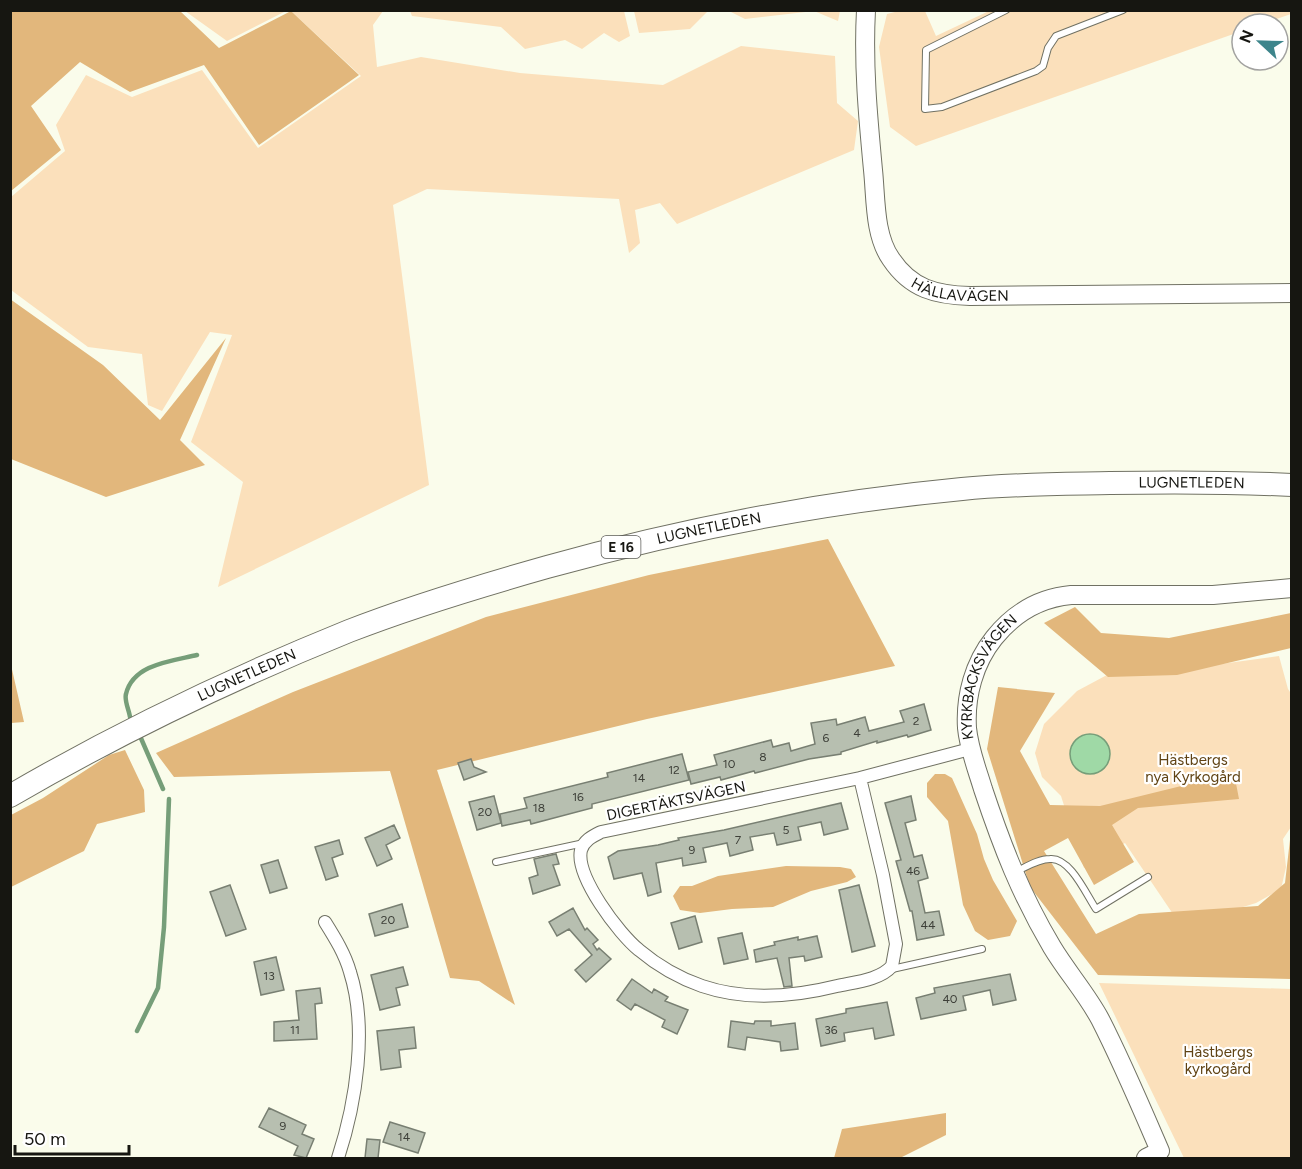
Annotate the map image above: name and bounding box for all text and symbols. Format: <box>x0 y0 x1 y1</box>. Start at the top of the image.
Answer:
north arrow <box>1230 12 1290 72</box>
text: N <box>1235 27 1258 46</box>
street label: HÄLLAVÄGEN <box>908 274 1009 305</box>
street label: LUGNETLEDEN <box>1138 473 1245 492</box>
street label: LUGNETLEDEN <box>655 509 763 548</box>
road number: E 16 <box>602 536 640 558</box>
street label: KYRKBACKSVÄGEN <box>958 610 1021 741</box>
street label: LUGNETLEDEN <box>195 645 299 705</box>
house number: 2 <box>913 714 919 728</box>
house number: 4 <box>853 726 861 740</box>
house number: 6 <box>823 731 830 745</box>
house number: 8 <box>759 750 767 764</box>
park label: Hästbergs nya Kyrkogård <box>1145 751 1241 786</box>
house number: 10 <box>723 757 736 771</box>
house number: 12 <box>668 763 680 777</box>
house number: 14 <box>633 771 646 785</box>
street label: DIGERTÄKTSVÄGEN <box>605 777 747 825</box>
house number: 16 <box>572 790 584 804</box>
house number: 18 <box>533 801 545 815</box>
house number: 20 <box>478 805 493 819</box>
house number: 5 <box>783 823 790 837</box>
house number: 7 <box>735 833 742 847</box>
house number: 9 <box>689 843 696 857</box>
house number: 46 <box>906 864 920 878</box>
house number: 20 <box>381 913 396 927</box>
house number: 44 <box>921 918 936 932</box>
house number: 13 <box>263 969 275 983</box>
house number: 40 <box>942 992 958 1006</box>
house number: 11 <box>290 1023 300 1037</box>
house number: 36 <box>824 1023 838 1037</box>
park label: Hästbergs kyrkogård <box>1183 1043 1253 1078</box>
scale bar <box>15 1118 129 1156</box>
house number: 9 <box>280 1119 287 1133</box>
text: 50 m <box>24 1128 66 1150</box>
house number: 14 <box>398 1130 411 1144</box>

